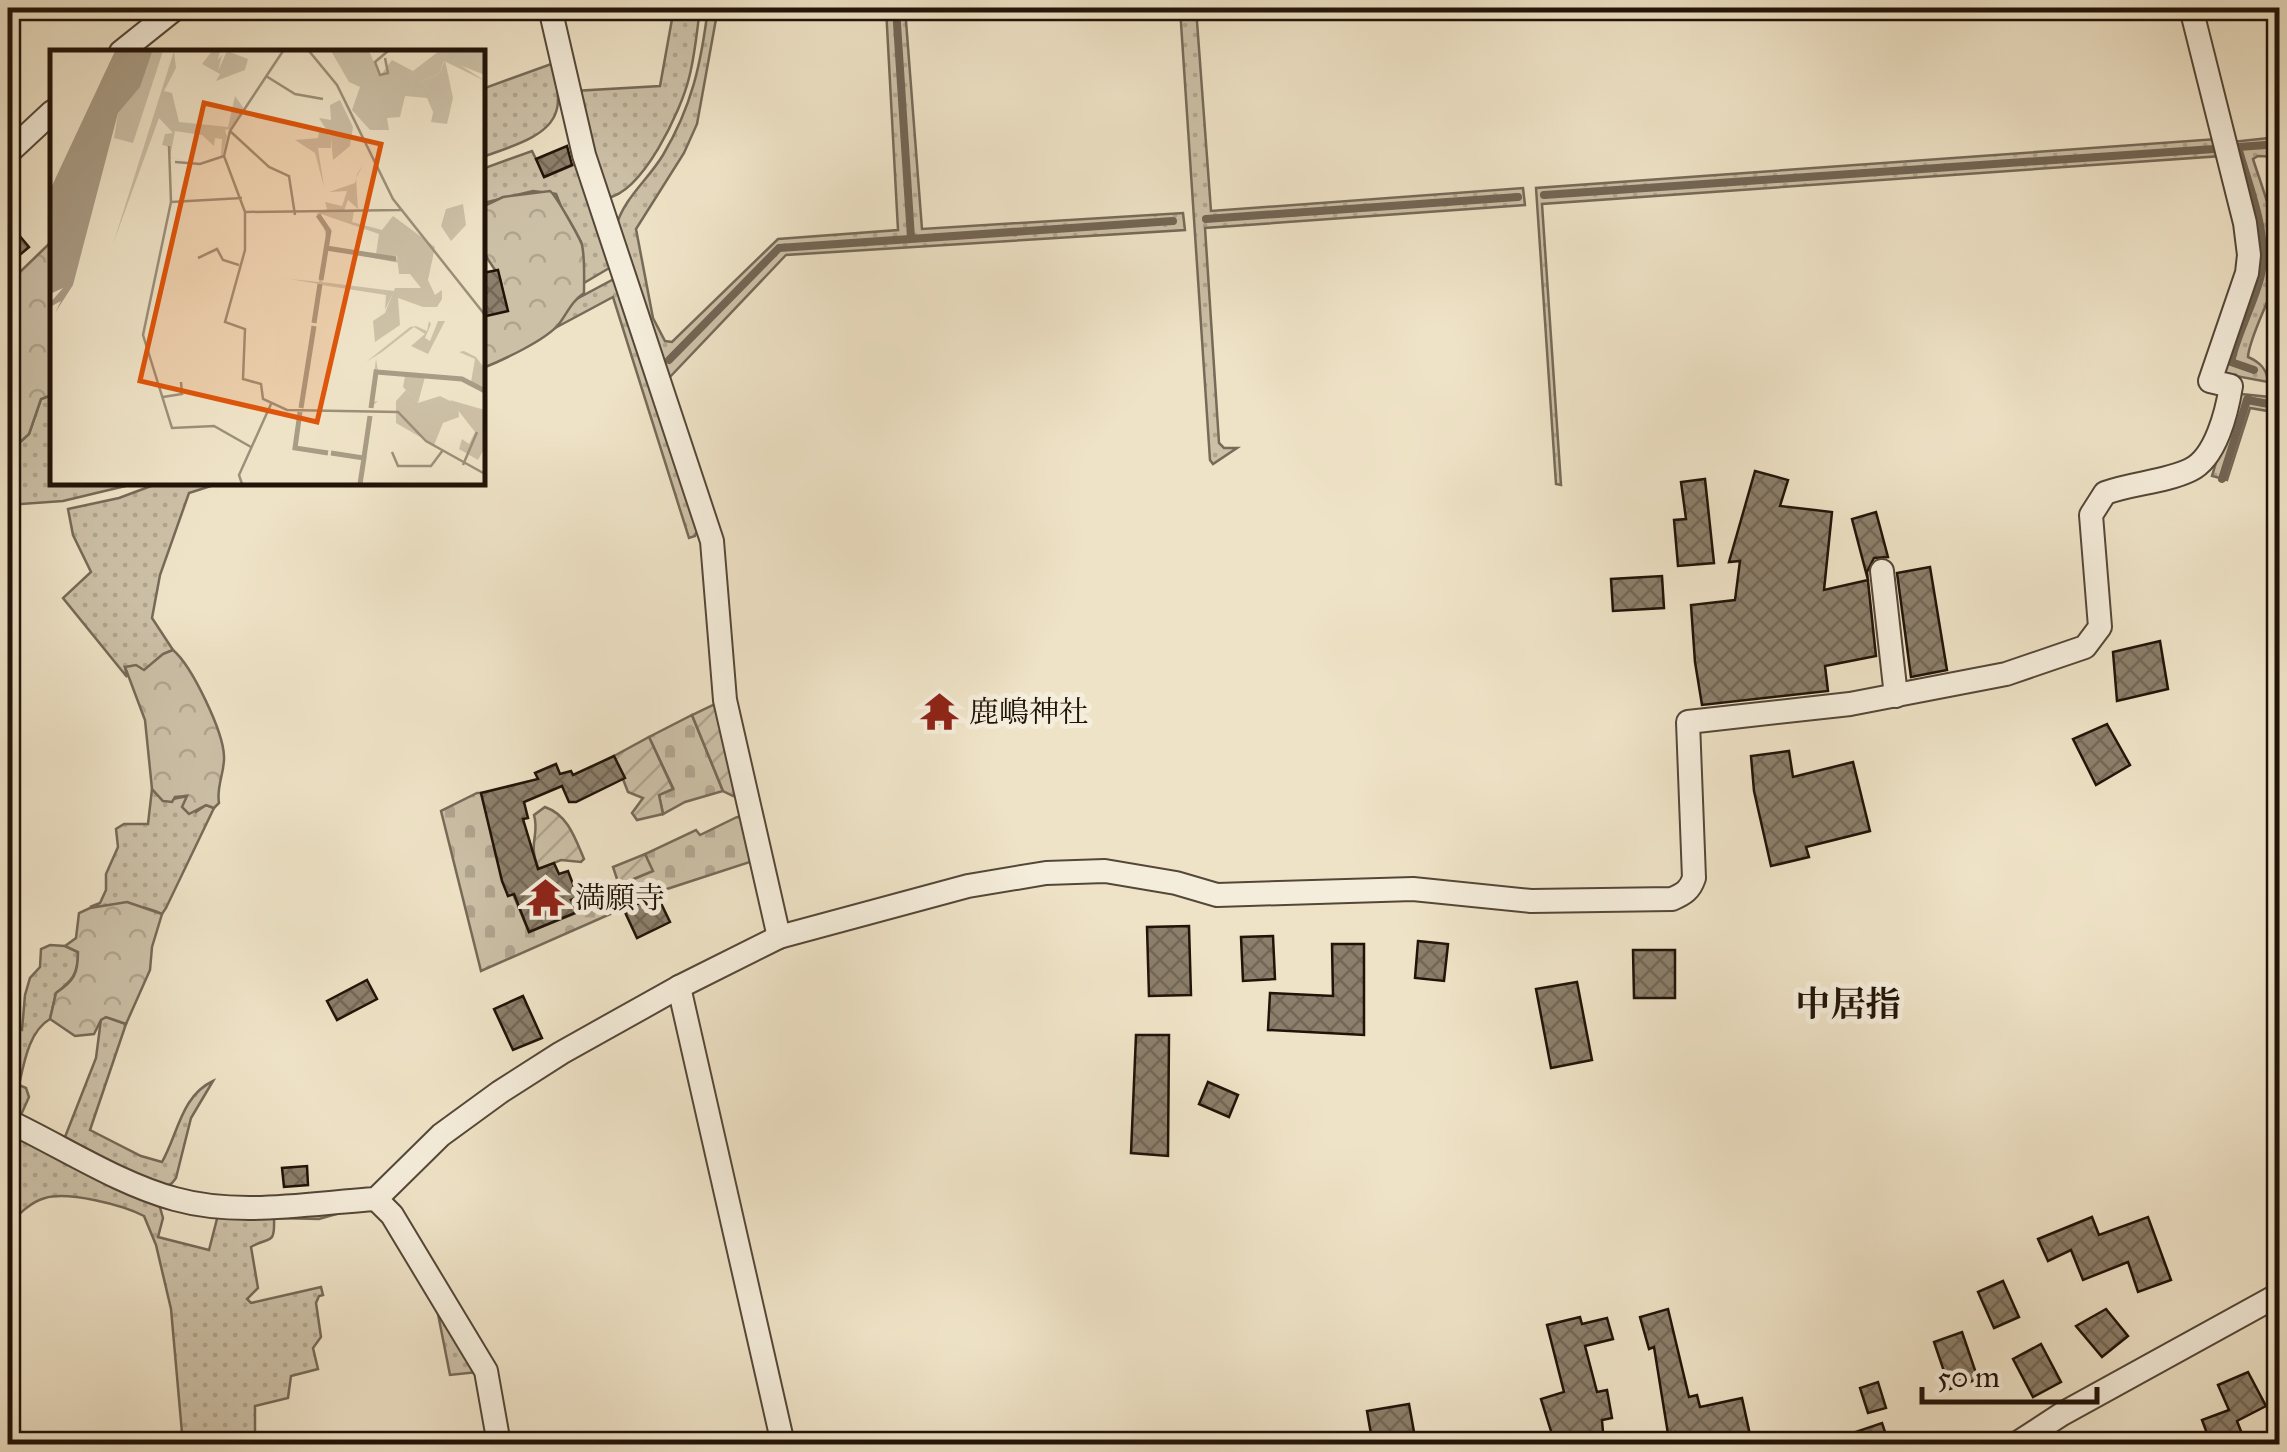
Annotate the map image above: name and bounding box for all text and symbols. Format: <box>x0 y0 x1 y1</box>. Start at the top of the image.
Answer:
inset map <box>50 50 485 485</box>
temple icon: 鹿嶋神社 <box>918 691 960 733</box>
place label: 鹿嶋神社 <box>969 694 1089 730</box>
temple icon: 満願寺 <box>524 877 566 919</box>
place label: 満願寺 <box>575 880 665 916</box>
district label: 中居指 <box>1795 983 1901 1026</box>
scale bar <box>1922 1342 2097 1404</box>
text: 50 m <box>1937 1359 2000 1395</box>

